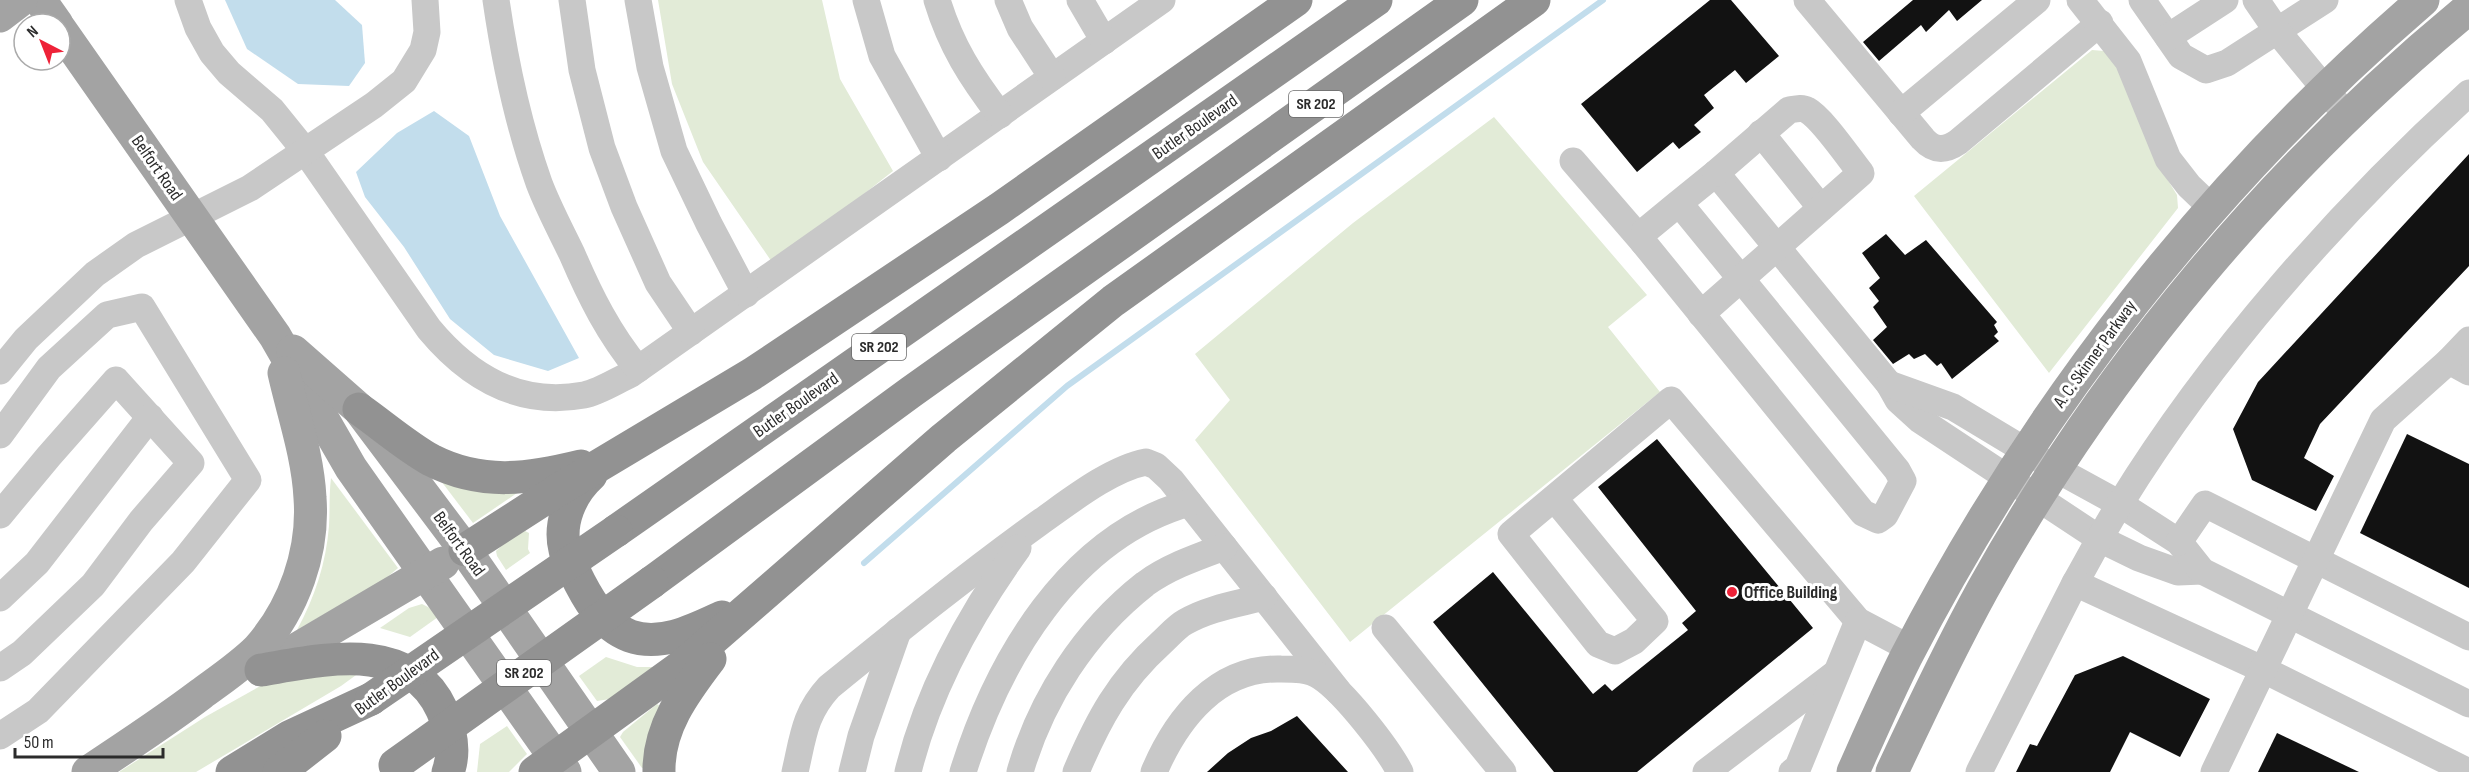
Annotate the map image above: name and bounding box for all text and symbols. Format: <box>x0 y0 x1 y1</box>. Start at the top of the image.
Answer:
north arrow <box>12 12 72 72</box>
text: N <box>23 22 42 42</box>
street label: Butler Boulevard <box>1148 90 1242 164</box>
road number: SR 202 <box>1289 91 1343 117</box>
street label: Belfort Road <box>127 131 187 205</box>
street label: A. C. Skinner Parkway <box>2048 296 2141 413</box>
road number: SR 202 <box>852 334 906 360</box>
street label: Butler Boulevard <box>749 368 843 442</box>
street label: Belfort Road <box>429 508 489 580</box>
place label: Office Building <box>1744 582 1838 603</box>
marker: Office Building <box>1725 585 1739 599</box>
street label: Butler Boulevard <box>351 644 443 720</box>
road number: SR 202 <box>497 660 551 686</box>
scale bar <box>15 721 164 759</box>
text: 50 m <box>24 732 54 753</box>

